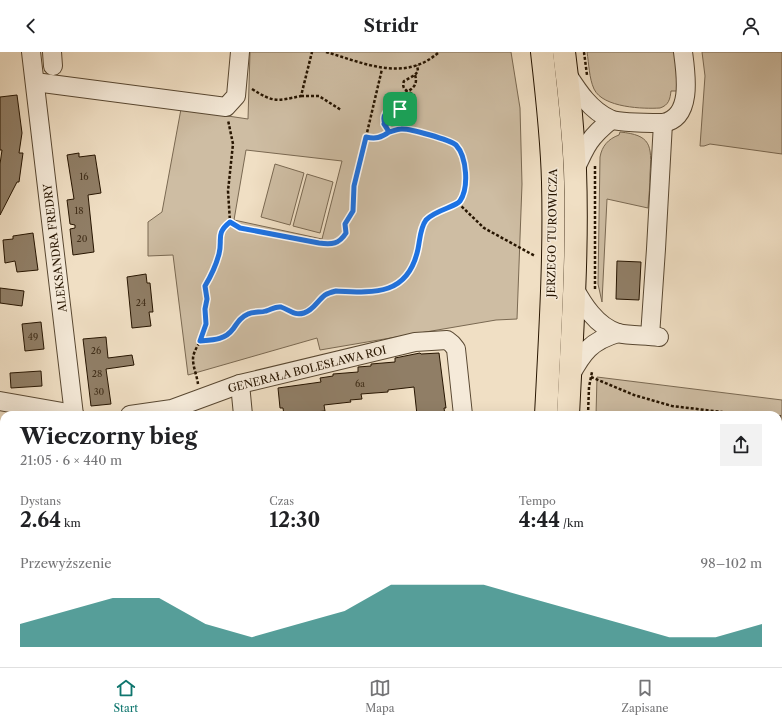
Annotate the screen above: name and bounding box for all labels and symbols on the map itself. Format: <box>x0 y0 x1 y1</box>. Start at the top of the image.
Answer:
pin <box>383 92 417 126</box>
street label: JERZEGO TUROWICZA <box>544 168 560 300</box>
house number: 16 <box>79 171 89 182</box>
street label: ALEKSANDRA FREDRY <box>40 183 70 314</box>
house number: 18 <box>74 205 84 216</box>
house number: 20 <box>77 233 88 244</box>
house number: 24 <box>136 297 146 308</box>
house number: 49 <box>28 331 38 342</box>
street label: GENERAŁA BOLESŁAWA ROI <box>226 343 388 395</box>
house number: 26 <box>91 345 101 356</box>
house number: 28 <box>92 368 102 379</box>
house number: 6a <box>355 378 365 389</box>
house number: 30 <box>94 386 105 397</box>

